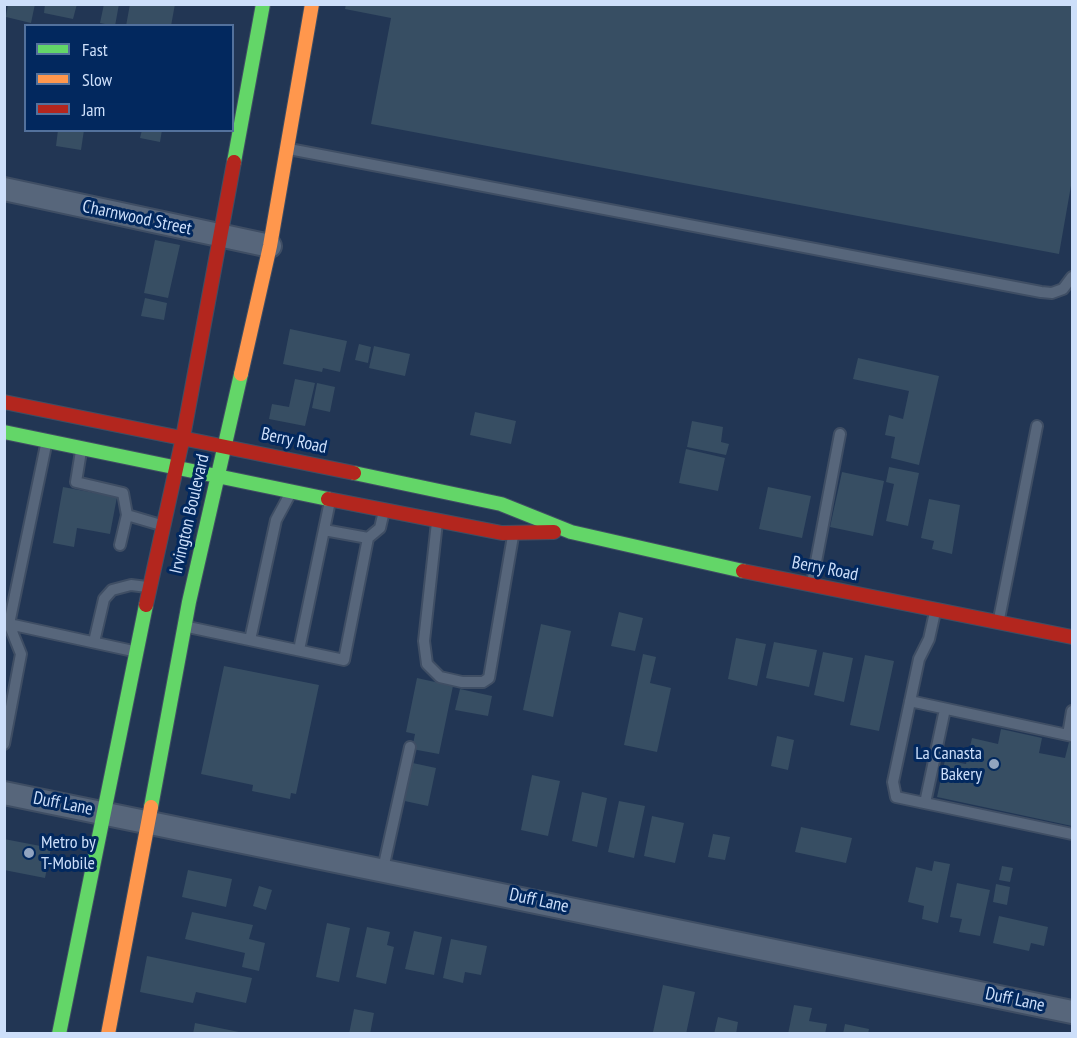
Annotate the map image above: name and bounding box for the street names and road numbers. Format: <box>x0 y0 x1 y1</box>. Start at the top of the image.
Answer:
street label: Charnwood Street <box>80 196 194 240</box>
street label: Berry Road <box>259 423 329 459</box>
street label: Irvington Boulevard <box>166 452 214 576</box>
street label: Berry Road <box>790 552 860 586</box>
street label: Duff Lane <box>31 788 95 820</box>
street label: Duff Lane <box>507 884 571 918</box>
street label: Duff Lane <box>983 983 1047 1017</box>

